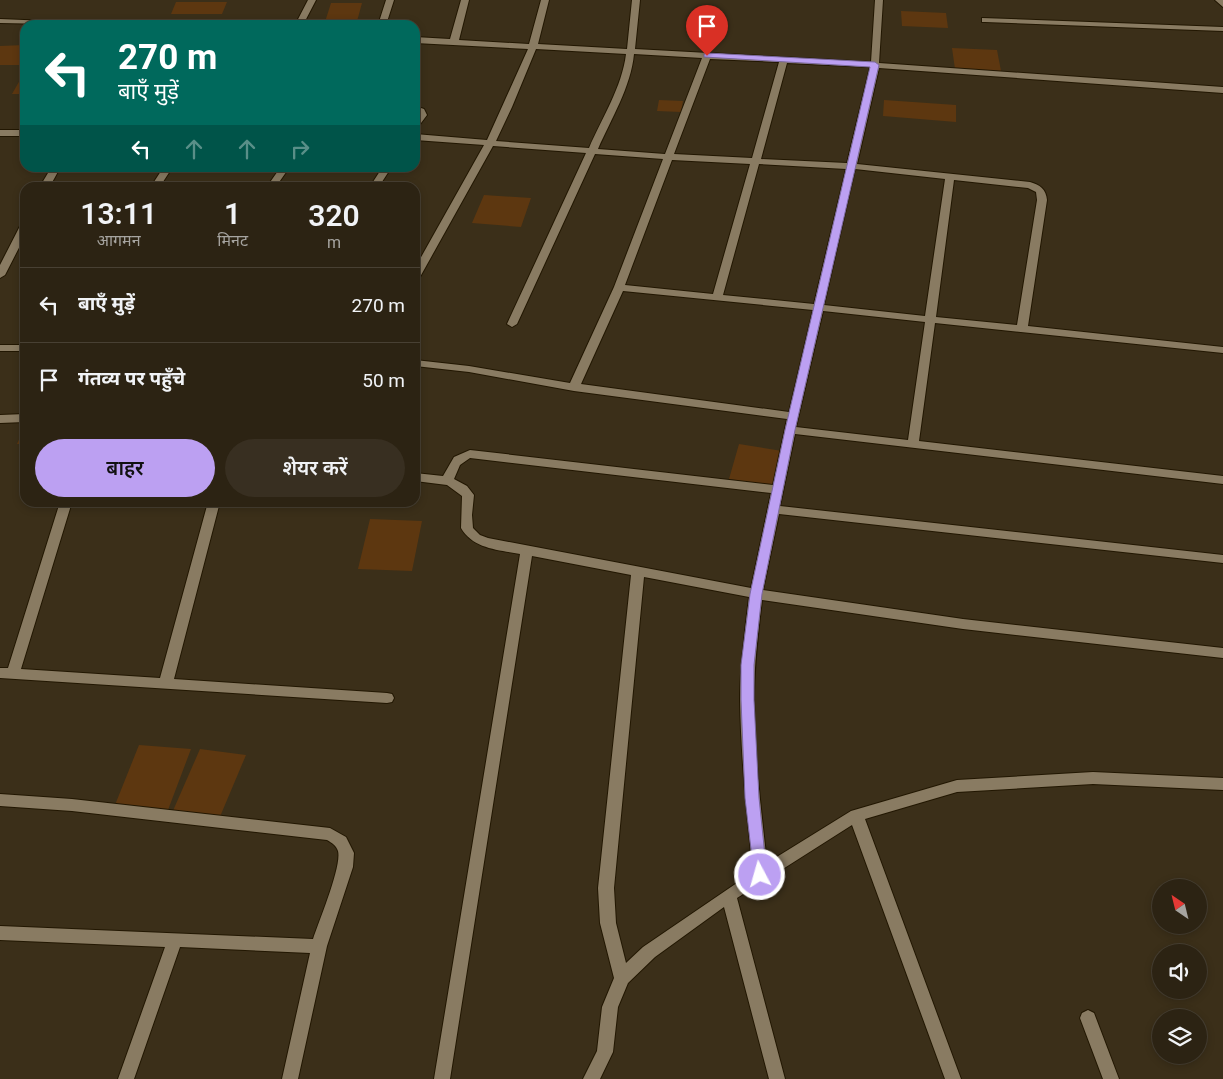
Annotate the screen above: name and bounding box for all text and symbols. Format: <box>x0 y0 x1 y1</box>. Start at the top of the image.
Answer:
pin <box>686 5 728 56</box>
icon: arrive <box>693 12 721 40</box>
text: 270 m <box>118 37 217 78</box>
icon: left <box>35 40 100 105</box>
text: बाएँ मुड़ें <box>118 79 179 104</box>
icon: left <box>127 135 155 163</box>
icon: ahead <box>180 135 208 163</box>
icon: ahead <box>233 135 261 163</box>
icon: right <box>286 135 314 163</box>
text: 13:11 <box>80 196 157 231</box>
text: 1 <box>224 196 241 231</box>
text: 320 <box>308 198 360 233</box>
text: आगमन <box>97 231 141 250</box>
text: मिनट <box>217 231 248 250</box>
text: m <box>327 233 341 252</box>
icon: left <box>35 291 63 319</box>
text: बाएँ मुड़ें <box>78 292 135 315</box>
text: 270 m <box>352 294 405 317</box>
icon: arrive <box>35 366 63 394</box>
text: गंतव्य पर पहुँचे <box>78 367 185 390</box>
text: 50 m <box>362 369 405 392</box>
button: बाहर <box>35 439 215 497</box>
button: शेयर करें <box>225 439 405 497</box>
position arrow <box>733 848 785 900</box>
north arrow <box>1152 879 1208 934</box>
map controls <box>1152 879 1207 1064</box>
button: sound <box>1152 944 1207 999</box>
button: layers <box>1152 1009 1207 1064</box>

